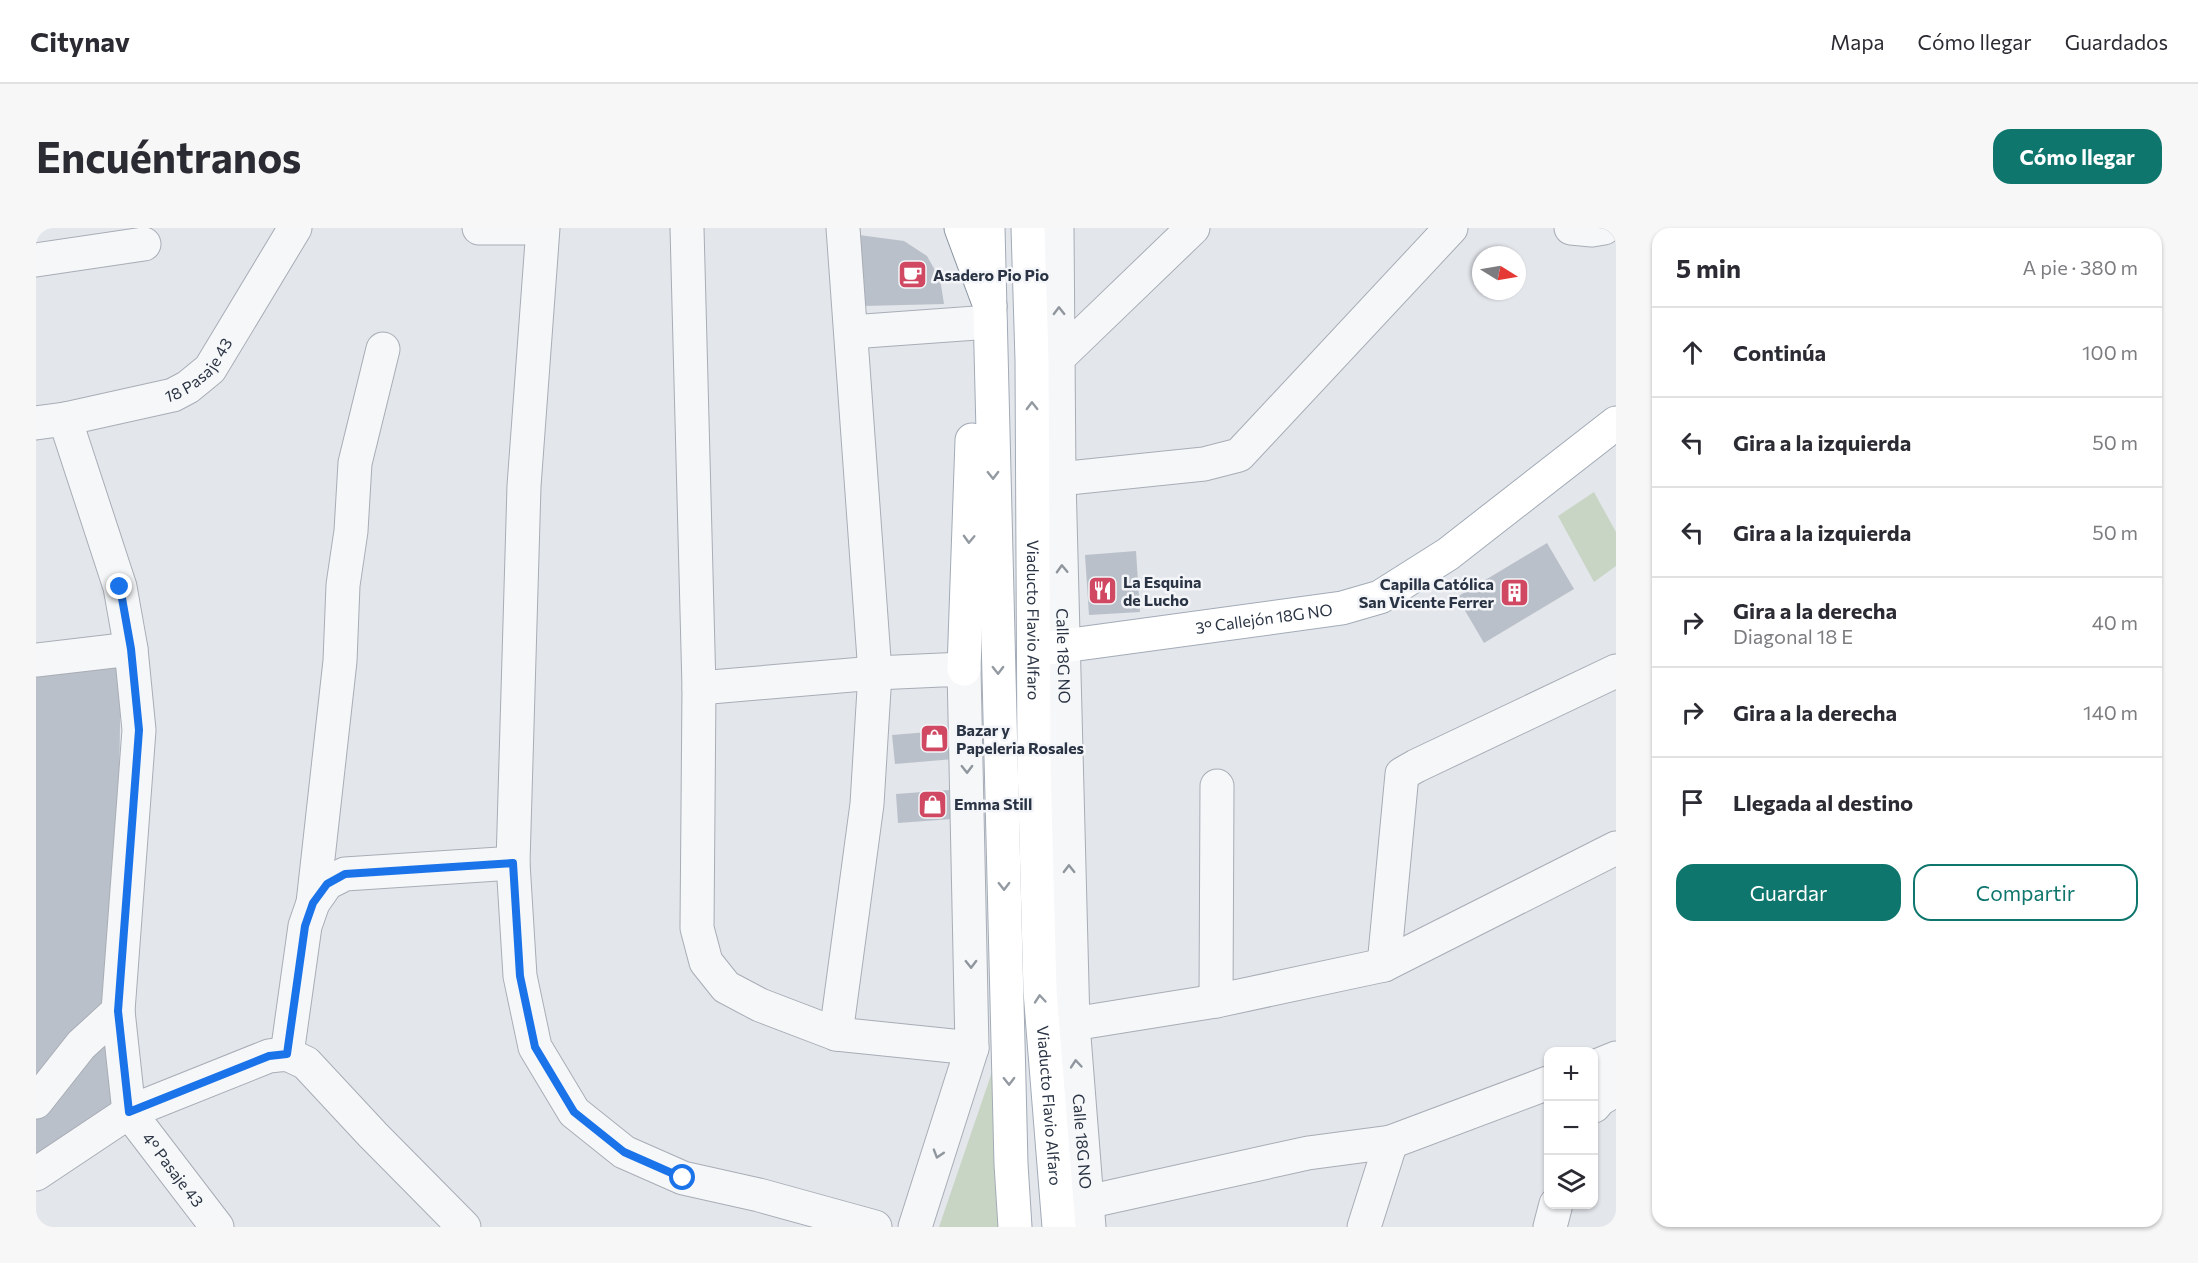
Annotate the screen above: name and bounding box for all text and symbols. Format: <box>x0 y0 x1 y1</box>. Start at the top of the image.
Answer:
text: Citynav <box>30 24 130 58</box>
text: Mapa <box>1830 29 1885 54</box>
text: Cómo llegar <box>1918 29 2032 54</box>
text: Guardados <box>2065 29 2168 54</box>
button: Cómo llegar <box>1993 129 2162 184</box>
text: Encuéntranos <box>36 130 301 182</box>
north arrow <box>1472 246 1526 300</box>
text: 5 min <box>1676 252 1741 283</box>
text: A pie · 380 m <box>2023 255 2138 279</box>
cafe icon: Asadero Pio Pio <box>896 259 928 291</box>
place label: Asadero Pio Pio <box>933 265 1049 284</box>
one-way arrow <box>1052 307 1065 316</box>
street label: 18 Pasaje 43 <box>163 334 236 406</box>
icon: ahead <box>1676 336 1709 369</box>
text: Continúa <box>1733 339 1826 366</box>
text: 100 m <box>2082 340 2138 364</box>
one-way arrow <box>1026 401 1038 410</box>
icon: left <box>1676 426 1709 459</box>
text: Gira a la izquierda <box>1733 429 1911 456</box>
text: 50 m <box>2092 430 2138 454</box>
one-way arrow <box>987 471 1000 480</box>
icon: left <box>1676 516 1709 549</box>
text: Gira a la izquierda <box>1733 519 1911 546</box>
text: 50 m <box>2092 520 2138 544</box>
one-way arrow <box>962 534 975 543</box>
street label: Viaducto Flavio Alfaro <box>1024 540 1044 700</box>
one-way arrow <box>1056 565 1068 574</box>
place label: La Esquina de Lucho <box>1123 572 1201 609</box>
route end <box>106 573 132 599</box>
place label: Capilla Católica San Vicente Ferrer <box>1359 574 1494 611</box>
restaurant icon: La Esquina de Lucho <box>1086 575 1118 607</box>
building icon: Capilla Católica San Vicente Ferrer <box>1499 577 1531 609</box>
text: Gira a la derecha <box>1733 597 1897 624</box>
street label: 3° Callejón 18G NO <box>1194 599 1334 637</box>
icon: right <box>1676 606 1709 639</box>
street label: Calle 18G NO <box>1053 608 1075 704</box>
text: 40 m <box>2092 610 2138 634</box>
text: Diagonal 18 E <box>1733 624 1853 648</box>
one-way arrow <box>992 666 1005 675</box>
icon: right <box>1676 696 1709 729</box>
text: Gira a la derecha <box>1733 699 1897 726</box>
text: 140 m <box>2083 700 2138 724</box>
place label: Bazar y Papeleria Rosales <box>956 720 1084 757</box>
shop icon: Bazar y Papeleria Rosales <box>919 723 951 755</box>
one-way arrow <box>960 765 973 774</box>
icon: arrive <box>1676 786 1709 819</box>
shop icon: Emma Still <box>917 788 949 820</box>
text: Llegada al destino <box>1733 789 1913 816</box>
place label: Emma Still <box>954 794 1032 813</box>
button: Guardar <box>1676 864 1901 921</box>
button: Compartir <box>1913 864 2138 921</box>
one-way arrow <box>1063 865 1075 874</box>
one-way arrow <box>997 882 1010 891</box>
one-way arrow <box>965 960 978 969</box>
one-way arrow <box>1034 995 1047 1004</box>
street label: Viaducto Flavio Alfaro <box>1034 1025 1066 1186</box>
map controls <box>1544 1047 1598 1209</box>
button: + <box>1544 1047 1598 1101</box>
one-way arrow <box>1070 1059 1083 1069</box>
one-way arrow <box>1002 1077 1015 1086</box>
street label: Calle 18G NO <box>1070 1093 1096 1190</box>
button: − <box>1544 1101 1598 1155</box>
street label: 4° Pasaje 43 <box>139 1128 208 1210</box>
one-way arrow <box>933 1148 945 1159</box>
button: layers <box>1544 1155 1598 1209</box>
route start <box>669 1164 695 1190</box>

